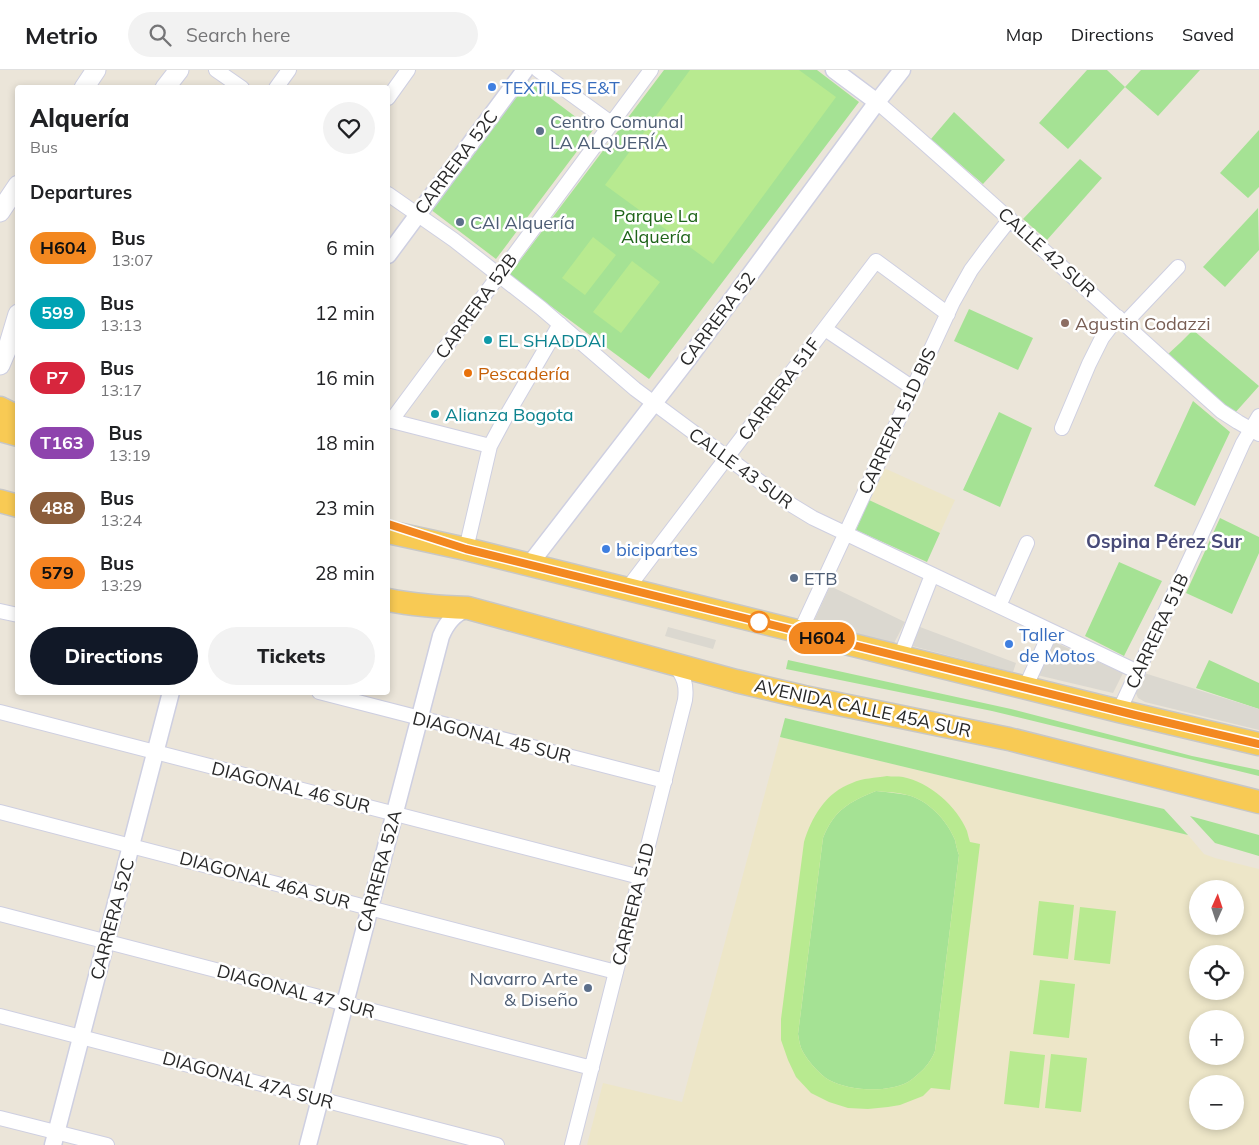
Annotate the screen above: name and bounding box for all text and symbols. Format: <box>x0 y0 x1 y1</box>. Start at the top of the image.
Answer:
search box <box>128 12 478 57</box>
text: Metrio <box>25 20 98 50</box>
icon: search <box>146 21 174 49</box>
text: Search here <box>186 23 290 47</box>
text: Map <box>1006 23 1043 46</box>
text: Directions <box>1071 23 1154 46</box>
text: Saved <box>1182 23 1234 46</box>
place label: TEXTILES E&T <box>502 76 620 99</box>
marker: TEXTILES E&T <box>486 81 498 93</box>
button: heart <box>323 102 375 154</box>
text: Alquería <box>30 103 129 133</box>
street label: CARRERA 52C <box>409 105 503 219</box>
place label: Centro Comunal LA ALQUERÍA <box>550 110 684 154</box>
marker: Centro Comunal LA ALQUERÍA <box>534 125 546 137</box>
text: Bus <box>30 137 58 157</box>
text: Departures <box>30 180 132 204</box>
street label: CALLE 42 SUR <box>994 202 1100 302</box>
park label: Parque La Alquería <box>614 204 698 248</box>
place label: CAI Alquería <box>470 211 575 234</box>
marker: CAI Alquería <box>454 216 466 228</box>
text: Bus <box>111 226 145 250</box>
text: H604 <box>40 236 86 259</box>
text: 6 min <box>326 236 375 260</box>
street label: CARRERA 52B <box>430 249 522 363</box>
text: 13:07 <box>111 250 153 270</box>
street label: CARRERA 52 <box>674 267 760 371</box>
text: Bus <box>100 291 134 315</box>
text: 599 <box>41 301 74 324</box>
text: 12 min <box>315 301 375 325</box>
place label: Agustin Codazzi <box>1075 312 1211 335</box>
text: 13:13 <box>100 315 142 335</box>
marker: Agustin Codazzi <box>1059 317 1071 329</box>
place label: EL SHADDAI <box>498 329 606 352</box>
street label: CARRERA 51F <box>733 333 825 445</box>
marker: EL SHADDAI <box>482 334 494 346</box>
street label: CARRERA 51D BIS <box>853 344 941 498</box>
text: Bus <box>100 356 134 380</box>
place label: Pescadería <box>478 362 570 385</box>
text: P7 <box>46 366 69 389</box>
text: 16 min <box>315 366 375 390</box>
marker: Pescadería <box>462 367 474 379</box>
text: 13:17 <box>100 380 142 400</box>
place label: Alianza Bogota <box>445 403 574 426</box>
marker: Alianza Bogota <box>429 408 441 420</box>
text: Bus <box>109 421 143 445</box>
street label: CALLE 43 SUR <box>684 422 798 514</box>
text: T163 <box>40 431 84 454</box>
text: 18 min <box>315 431 375 455</box>
text: 13:19 <box>109 445 151 465</box>
text: Bus <box>100 486 134 510</box>
text: 488 <box>41 496 74 519</box>
text: 23 min <box>315 496 375 520</box>
text: 13:24 <box>100 510 142 530</box>
district label: Ospina Pérez Sur <box>1086 529 1243 553</box>
place label: bicipartes <box>616 538 698 561</box>
marker: bicipartes <box>600 543 612 555</box>
text: Bus <box>100 551 134 575</box>
text: 579 <box>41 561 74 584</box>
text: 28 min <box>315 561 375 585</box>
place label: ETB <box>804 567 837 590</box>
street label: CARRERA 51B <box>1120 570 1194 692</box>
marker: ETB <box>788 572 800 584</box>
text: 13:29 <box>100 575 142 595</box>
unlabelled marker <box>748 611 770 633</box>
line badge: H604 <box>787 622 857 654</box>
place label: Taller de Motos <box>1019 623 1095 667</box>
text: H604 <box>799 626 845 649</box>
button: Directions <box>30 627 198 685</box>
button: Tickets <box>208 627 375 685</box>
marker: Taller de Motos <box>1003 638 1015 650</box>
street label: AVENIDA CALLE 45A SUR <box>752 674 974 742</box>
street label: DIAGONAL 45 SUR <box>410 706 574 768</box>
street label: DIAGONAL 46 SUR <box>209 756 373 818</box>
street label: CARRERA 52A <box>352 807 406 935</box>
street label: CARRERA 51D <box>607 840 659 968</box>
street label: DIAGONAL 46A SUR <box>177 846 353 914</box>
street label: CARRERA 52C <box>85 856 139 982</box>
north arrow <box>1189 880 1244 935</box>
map controls <box>1189 880 1244 1130</box>
button: locate <box>1189 945 1244 1000</box>
street label: DIAGONAL 47 SUR <box>215 959 377 1023</box>
place label: Navarro Arte & Diseño <box>469 967 578 1011</box>
marker: Navarro Arte & Diseño <box>582 982 594 994</box>
button: + <box>1189 1010 1244 1065</box>
street label: DIAGONAL 47A SUR <box>160 1046 336 1114</box>
button: − <box>1189 1075 1244 1130</box>

